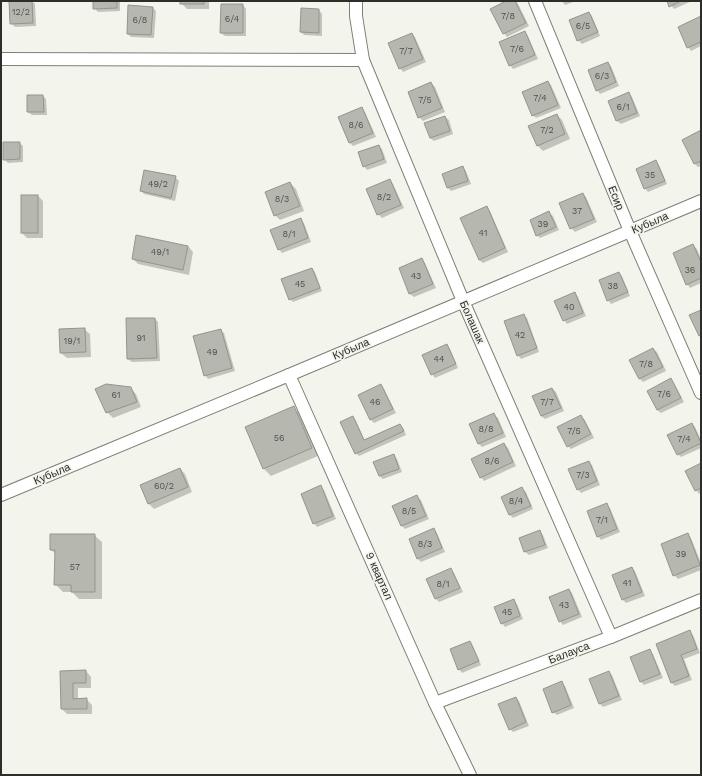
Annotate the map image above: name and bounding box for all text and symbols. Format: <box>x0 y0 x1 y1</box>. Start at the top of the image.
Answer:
house number: 12/2 <box>12 7 30 17</box>
house number: 7/8 <box>501 11 515 21</box>
house number: 6/4 <box>225 14 240 24</box>
house number: 6/8 <box>133 15 147 25</box>
house number: 6/5 <box>576 21 590 31</box>
house number: 7/6 <box>510 44 524 54</box>
house number: 7/7 <box>399 46 413 56</box>
house number: 6/3 <box>595 71 609 81</box>
house number: 7/4 <box>533 93 547 103</box>
house number: 7/5 <box>418 95 432 105</box>
house number: 6/1 <box>617 102 629 112</box>
house number: 8/6 <box>349 120 363 130</box>
house number: 7/2 <box>540 125 554 135</box>
house number: 35 <box>645 170 655 180</box>
house number: 49/2 <box>148 179 168 189</box>
street label: Есир <box>605 184 627 212</box>
house number: 8/2 <box>377 192 391 202</box>
house number: 8/3 <box>275 194 289 204</box>
house number: 37 <box>572 206 582 216</box>
street label: Кубыла <box>630 209 671 237</box>
house number: 39 <box>538 219 548 229</box>
house number: 41 <box>479 228 487 238</box>
house number: 8/1 <box>283 229 296 239</box>
house number: 49/1 <box>151 247 169 257</box>
house number: 36 <box>685 265 695 275</box>
house number: 43 <box>411 271 421 281</box>
house number: 45 <box>295 279 305 289</box>
house number: 38 <box>608 281 618 291</box>
street label: Болашак <box>457 299 487 346</box>
house number: 40 <box>563 302 575 312</box>
house number: 42 <box>515 330 525 340</box>
house number: 91 <box>136 333 146 343</box>
street label: Кубыла <box>331 335 372 363</box>
house number: 19/1 <box>64 336 80 346</box>
house number: 49 <box>206 347 218 357</box>
house number: 44 <box>434 354 445 364</box>
house number: 7/8 <box>639 359 653 369</box>
house number: 7/6 <box>657 389 671 399</box>
house number: 61 <box>112 390 120 400</box>
house number: 46 <box>370 397 380 407</box>
house number: 7/7 <box>540 397 554 407</box>
house number: 8/8 <box>479 424 493 434</box>
house number: 7/5 <box>567 426 581 436</box>
house number: 56 <box>274 433 284 443</box>
house number: 7/4 <box>677 434 691 444</box>
house number: 8/6 <box>485 456 499 466</box>
street label: Кубыла <box>32 460 73 488</box>
house number: 7/3 <box>576 470 590 480</box>
house number: 60/2 <box>154 481 174 491</box>
house number: 8/4 <box>509 496 524 506</box>
house number: 8/5 <box>402 506 416 516</box>
house number: 7/1 <box>596 515 608 525</box>
house number: 8/3 <box>418 539 432 549</box>
house number: 39 <box>676 549 686 559</box>
street label: 9 квартал <box>363 550 395 602</box>
house number: 57 <box>70 562 80 572</box>
house number: 41 <box>623 578 631 588</box>
house number: 8/1 <box>437 579 450 589</box>
house number: 43 <box>559 600 569 610</box>
house number: 45 <box>502 607 512 617</box>
street label: Балауса <box>547 639 592 667</box>

